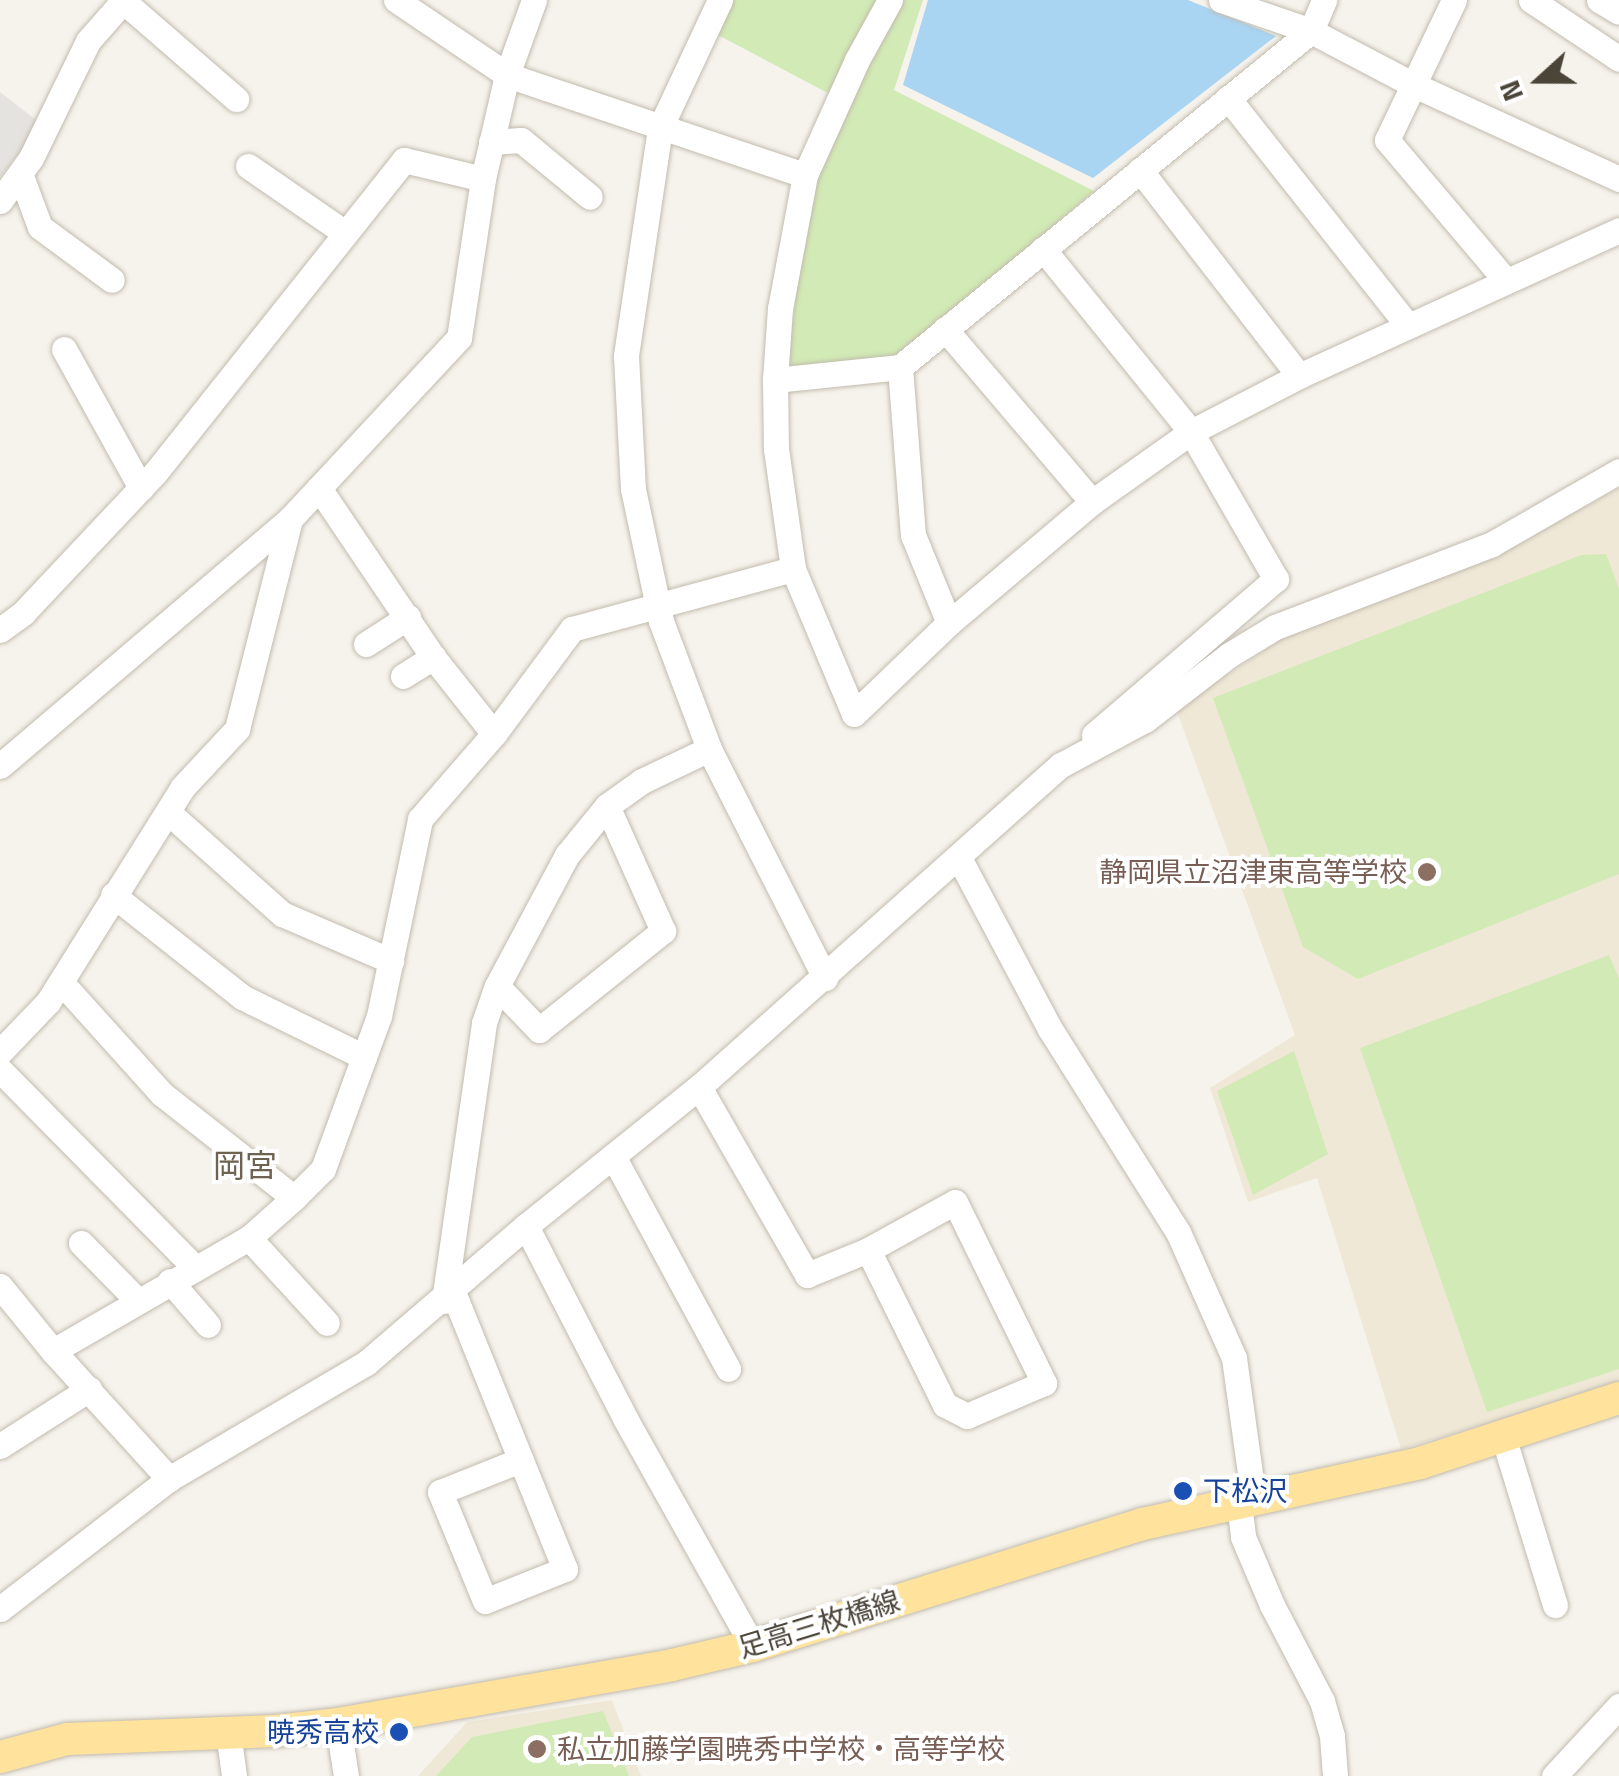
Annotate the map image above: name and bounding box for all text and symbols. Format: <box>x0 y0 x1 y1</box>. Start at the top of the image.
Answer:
north arrow <box>1489 30 1589 130</box>
text: N <box>1487 74 1534 108</box>
place label: 静岡県立沼津東高等学校 <box>1099 855 1407 889</box>
marker: 静岡県立沼津東高等学校 <box>1416 861 1438 883</box>
district label: 岡宮 <box>213 1146 277 1184</box>
place label: 下松沢 <box>1203 1474 1287 1508</box>
marker: 下松沢 <box>1172 1480 1194 1502</box>
street label: 足高三枚橋線 <box>734 1583 904 1665</box>
place label: 暁秀高校 <box>267 1715 379 1749</box>
marker: 暁秀高校 <box>388 1721 410 1743</box>
place label: 私立加藤学園暁秀中学校・高等学校 <box>557 1732 1005 1766</box>
marker: 私立加藤学園暁秀中学校・高等学校 <box>526 1738 548 1760</box>

